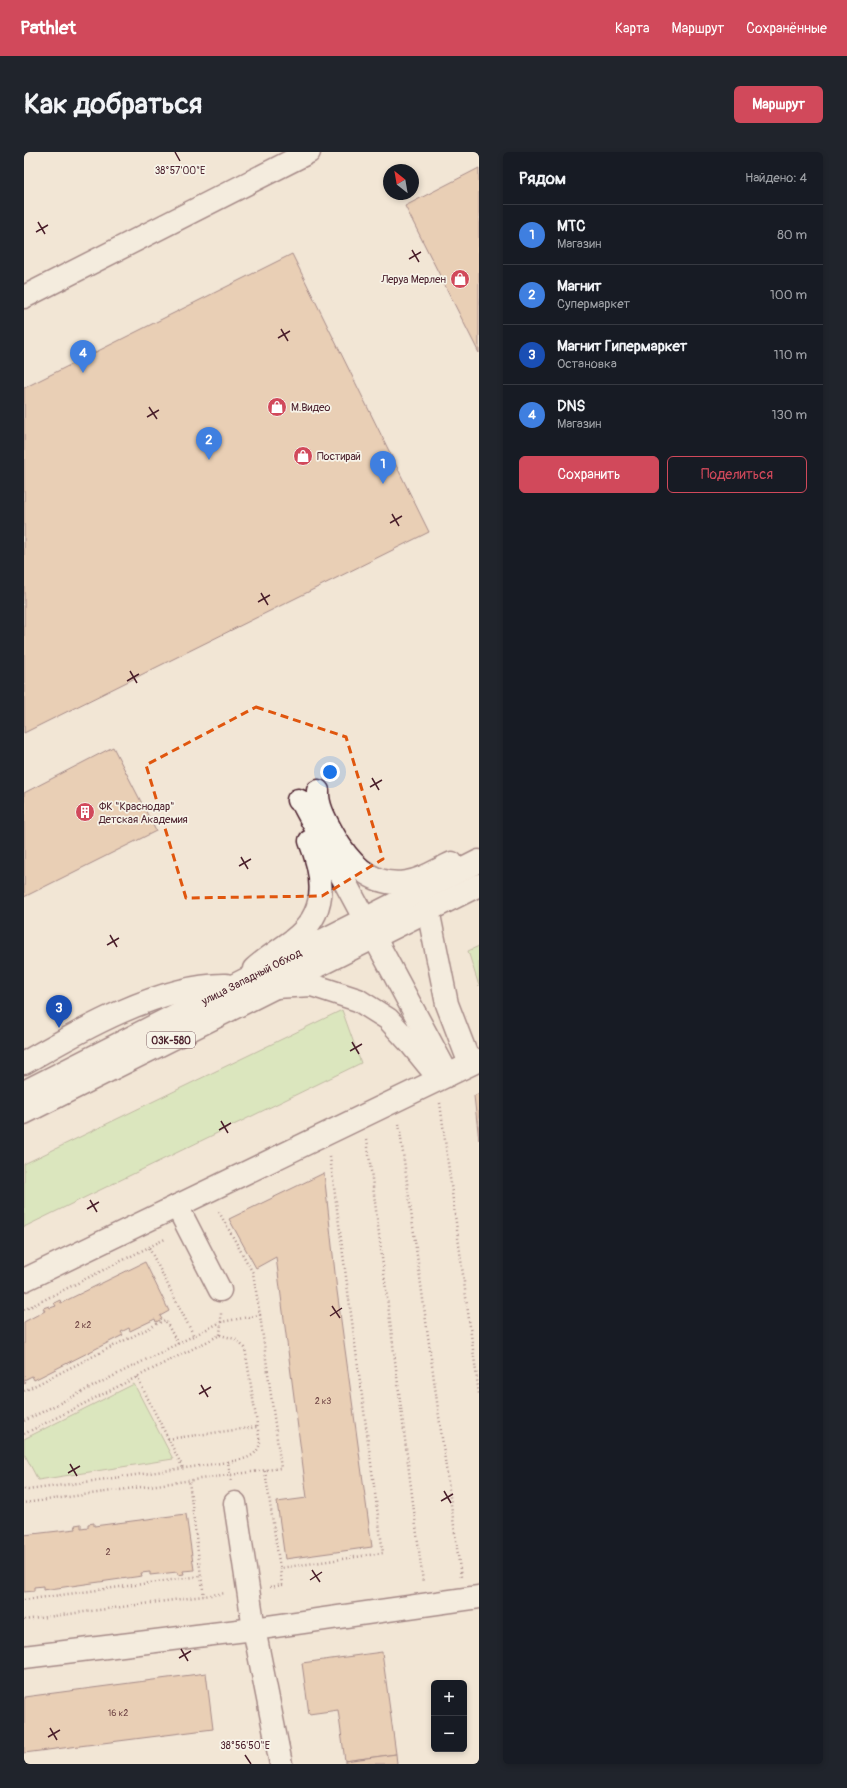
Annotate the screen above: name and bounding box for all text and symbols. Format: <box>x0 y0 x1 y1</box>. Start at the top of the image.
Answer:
text: Pathlet <box>20 16 76 40</box>
text: Карта <box>615 20 650 37</box>
text: Маршрут <box>672 20 724 37</box>
text: Сохранённые <box>746 20 827 37</box>
button: Маршрут <box>734 86 823 123</box>
text: Как добраться <box>24 87 202 122</box>
north arrow <box>383 164 419 200</box>
text: 38°57'00"E <box>155 165 205 177</box>
text: Рядом <box>519 168 566 189</box>
text: Найдено: 4 <box>745 170 807 186</box>
text: МТС <box>557 217 585 236</box>
text: 1 <box>529 227 535 243</box>
text: 80 m <box>777 227 807 243</box>
text: Магазин <box>557 236 601 252</box>
shop icon: Леруа Мерлен <box>449 268 471 290</box>
place label: Леруа Мерлен <box>380 273 446 286</box>
text: Магнит <box>557 277 602 296</box>
text: 2 <box>528 287 536 303</box>
text: 100 m <box>770 287 807 303</box>
text: Супермаркет <box>557 296 630 312</box>
text: Магнит Гипермаркет <box>557 337 687 356</box>
pin: 4 <box>70 340 96 373</box>
text: 3 <box>528 347 536 363</box>
text: 110 m <box>774 347 807 363</box>
text: Остановка <box>557 356 617 372</box>
shop icon: М.Видео <box>266 396 288 418</box>
text: DNS <box>557 397 585 416</box>
place label: М.Видео <box>291 401 330 414</box>
text: 4 <box>528 407 536 423</box>
text: 130 m <box>771 407 807 423</box>
text: Магазин <box>557 416 601 432</box>
pin: 2 <box>196 427 222 460</box>
shop icon: Постирай <box>292 445 314 467</box>
place label: Постирай <box>317 450 361 463</box>
pin: 1 <box>370 451 396 484</box>
button: Сохранить <box>519 456 659 493</box>
button: Поделиться <box>667 456 807 493</box>
your location <box>320 762 340 782</box>
place label: ФК "Краснодар" Детская Академия <box>98 800 188 826</box>
building icon: ФК "Краснодар" Детская Академия <box>74 801 96 823</box>
street label: улица Западный Обход <box>198 946 304 1008</box>
pin: 3 <box>46 995 72 1028</box>
road number: 03К-580 <box>147 1032 195 1048</box>
house number: 2 к2 <box>75 1320 91 1331</box>
house number: 2 к3 <box>315 1396 331 1407</box>
house number: 2 <box>105 1547 111 1558</box>
map controls <box>431 1680 467 1752</box>
button: + <box>431 1680 467 1716</box>
house number: 16 к2 <box>108 1708 128 1719</box>
button: − <box>431 1716 467 1752</box>
text: 38°56'50"E <box>220 1740 270 1752</box>

